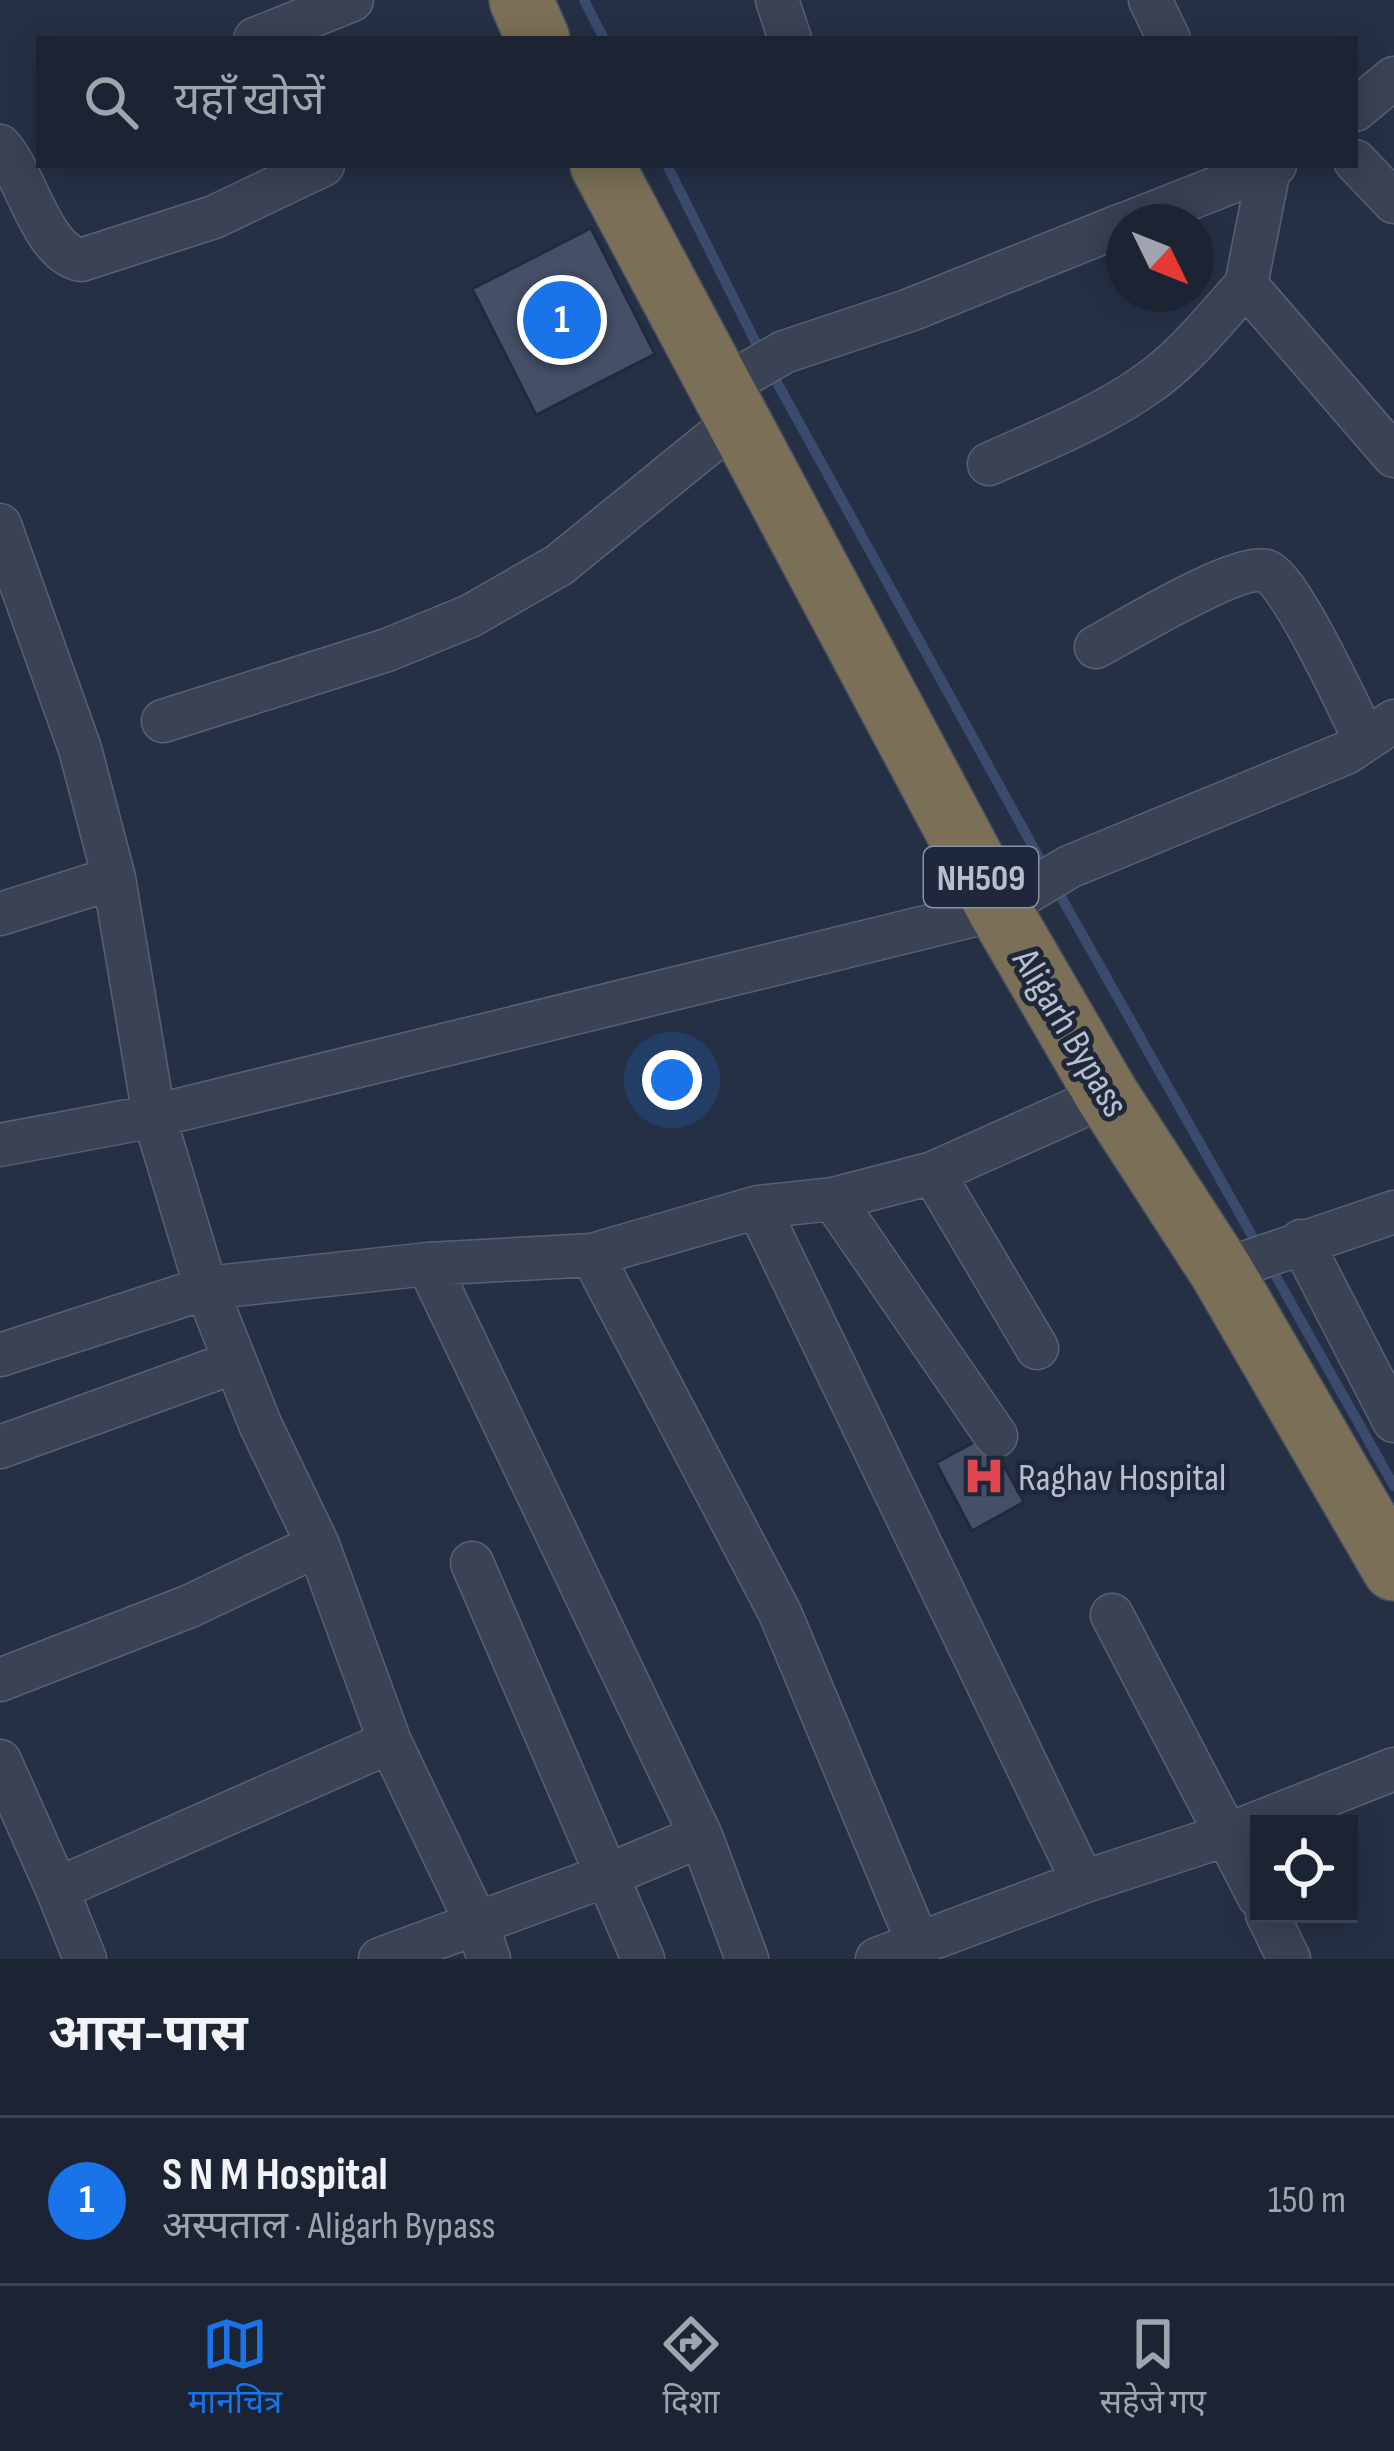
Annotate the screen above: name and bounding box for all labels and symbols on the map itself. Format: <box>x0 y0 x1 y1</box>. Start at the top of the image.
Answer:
north arrow <box>1106 204 1214 312</box>
pin: 1 <box>523 275 601 365</box>
road number: NH509 <box>924 847 1038 907</box>
street label: Aligarh Bypass <box>1001 940 1138 1126</box>
your location <box>642 1050 702 1110</box>
hospital icon: Raghav Hospital <box>961 1453 1007 1499</box>
place label: Raghav Hospital <box>1018 1455 1226 1502</box>

